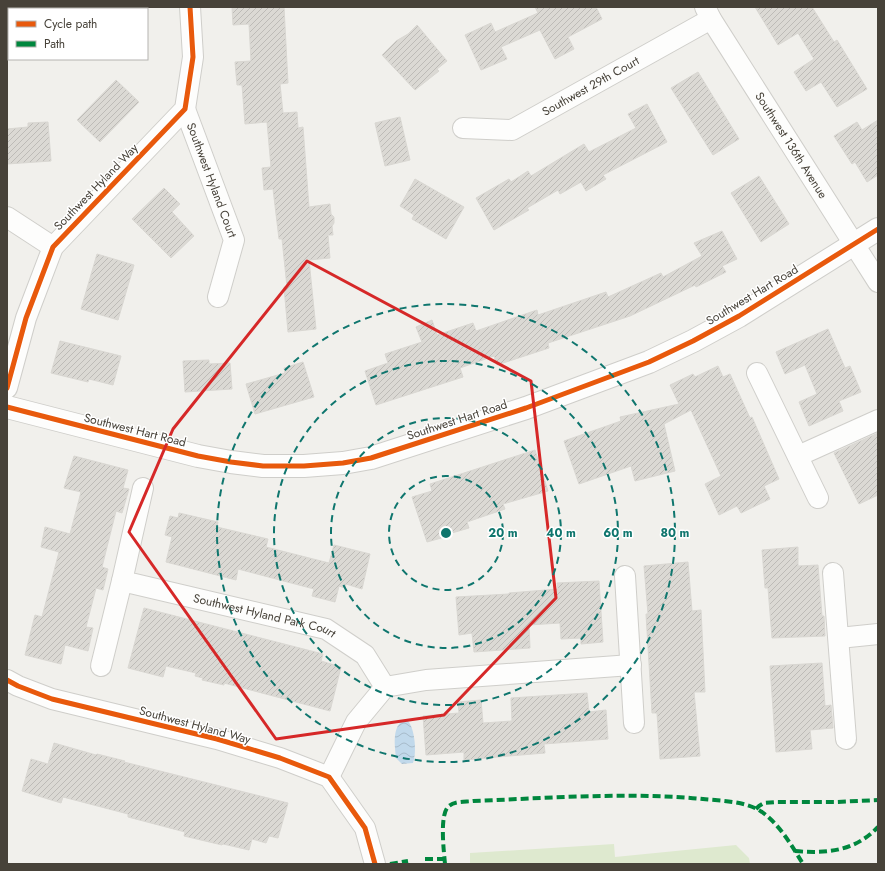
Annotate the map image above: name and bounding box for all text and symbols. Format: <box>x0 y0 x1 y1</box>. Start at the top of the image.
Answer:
legend <box>8 8 148 60</box>
text: Cycle path <box>44 15 97 33</box>
text: Path <box>44 35 65 53</box>
street label: Southwest 29th Court <box>539 52 643 121</box>
street label: Southwest 136th Avenue <box>751 88 832 202</box>
street label: Southwest Hyland Court <box>182 120 241 240</box>
street label: Southwest Hyland Way <box>50 139 143 235</box>
street label: Southwest Hart Road <box>702 260 802 330</box>
street label: Southwest Hart Road <box>404 395 510 445</box>
street label: Southwest Hart Road <box>82 409 188 451</box>
text: 20 m <box>488 524 518 542</box>
text: 40 m <box>546 524 576 542</box>
text: 60 m <box>603 524 633 542</box>
text: 80 m <box>661 524 690 542</box>
centre of rings <box>439 526 453 540</box>
street label: Southwest Hyland Park Court <box>191 589 340 642</box>
street label: Southwest Hyland Way <box>137 701 253 749</box>

